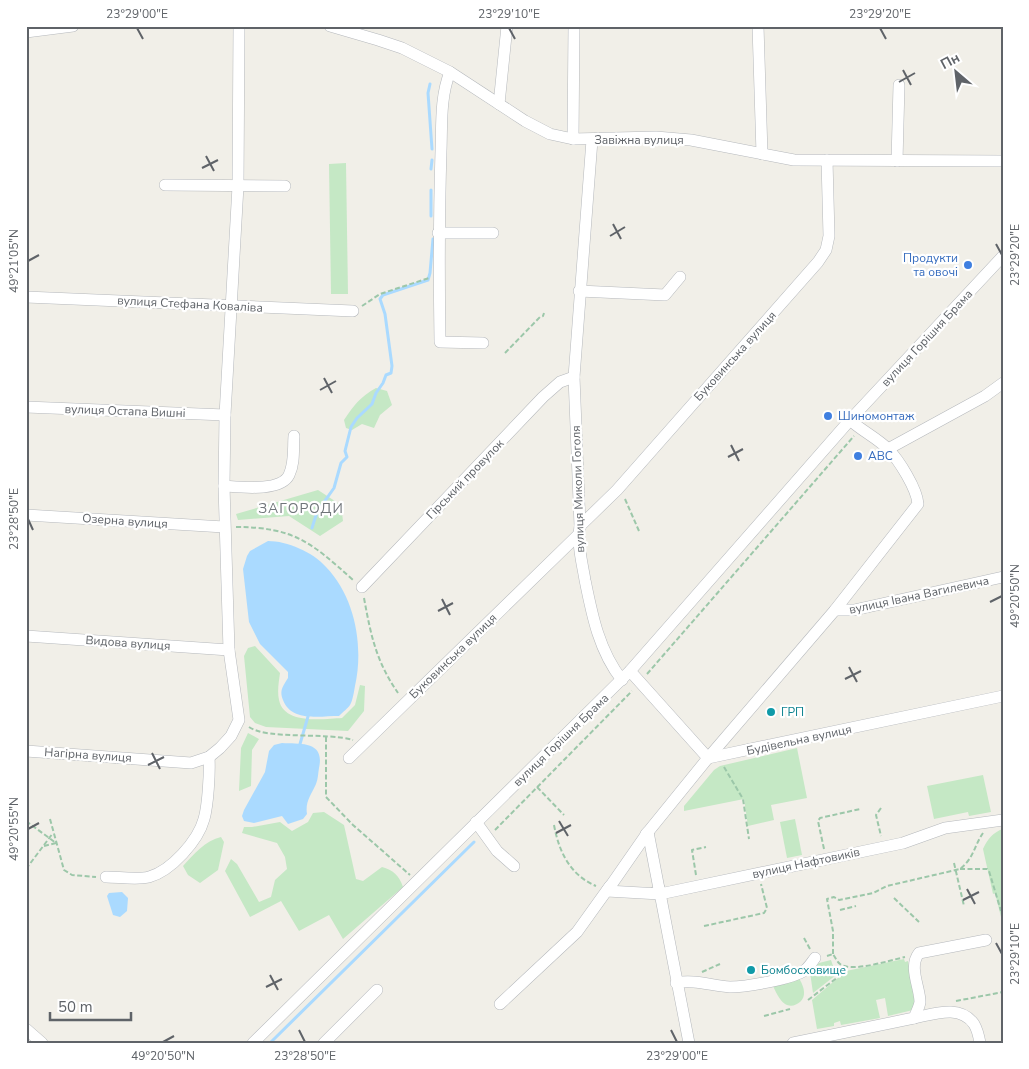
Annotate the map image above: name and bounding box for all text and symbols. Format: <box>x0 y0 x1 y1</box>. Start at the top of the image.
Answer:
text: 23°29'00"E <box>106 6 168 22</box>
text: 23°29'10"E <box>478 6 540 22</box>
text: 23°29'20"E <box>849 6 911 22</box>
north arrow <box>932 48 982 98</box>
text: Пн <box>937 48 963 74</box>
street label: Завіжна вулиця <box>594 132 684 148</box>
text: 23°29'20"E <box>1007 224 1023 286</box>
text: 49°21'05"N <box>6 229 22 293</box>
place label: Продукти та овочі <box>903 250 958 280</box>
marker: Продукти та овочі <box>962 259 974 271</box>
street label: вулиця Горішня Брама <box>878 286 976 390</box>
street label: вулиця Стефана Коваліва <box>117 292 263 316</box>
street label: Буковинська вулиця <box>690 308 780 404</box>
street label: вулиця Остапа Вишні <box>64 401 186 421</box>
place label: Шиномонтаж <box>838 408 915 424</box>
marker: Шиномонтаж <box>822 410 834 422</box>
street label: вулиця Миколи Гоголя <box>568 425 588 553</box>
street label: Гірський провулок <box>423 435 508 522</box>
place label: ABC <box>868 448 893 464</box>
marker: ABC <box>852 450 864 462</box>
text: 23°28'50"E <box>6 488 22 550</box>
district label: ЗАГОРОДИ <box>258 499 344 518</box>
street label: Озерна вулиця <box>82 510 168 532</box>
text: 49°20'50"N <box>1007 564 1023 628</box>
street label: вулиця Івана Вагилевича <box>848 572 990 618</box>
street label: Буковинська вулиця <box>406 610 500 702</box>
street label: Видова вулиця <box>85 632 171 654</box>
street label: вулиця Горішня Брама <box>510 690 612 790</box>
place label: ГРП <box>781 704 804 720</box>
marker: ГРП <box>765 706 777 718</box>
street label: Будівельна вулиця <box>745 721 853 759</box>
street label: Нагірна вулиця <box>44 744 132 766</box>
text: 49°20'55"N <box>6 797 22 861</box>
street label: вулиця Нафтовиків <box>751 844 862 882</box>
text: 23°29'10"E <box>1007 923 1023 985</box>
place label: Бомбосховище <box>761 962 846 978</box>
marker: Бомбосховище <box>745 964 757 976</box>
scale bar <box>50 989 131 1021</box>
text: 50 m <box>58 997 93 1017</box>
text: 49°20'50"N <box>131 1048 195 1064</box>
text: 23°28'50"E <box>274 1048 336 1064</box>
text: 23°29'00"E <box>646 1048 708 1064</box>

